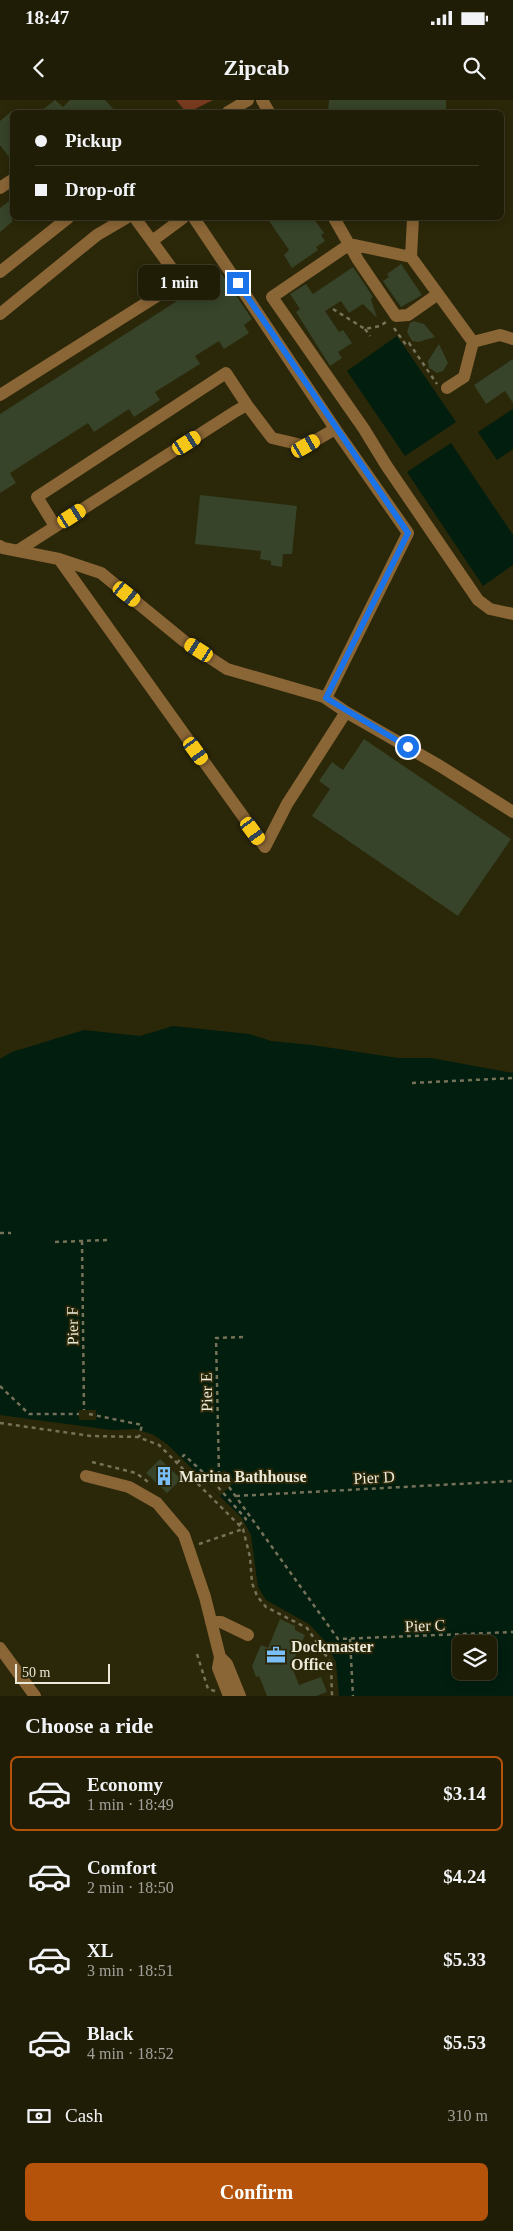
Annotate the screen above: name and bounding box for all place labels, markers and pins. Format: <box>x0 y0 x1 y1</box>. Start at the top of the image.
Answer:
building icon: Marina Bathhouse <box>153 1465 175 1487</box>
place label: Marina Bathhouse <box>179 1468 307 1485</box>
place label: Dockmaster Office <box>291 1638 374 1673</box>
office icon: Dockmaster Office <box>265 1644 287 1666</box>

